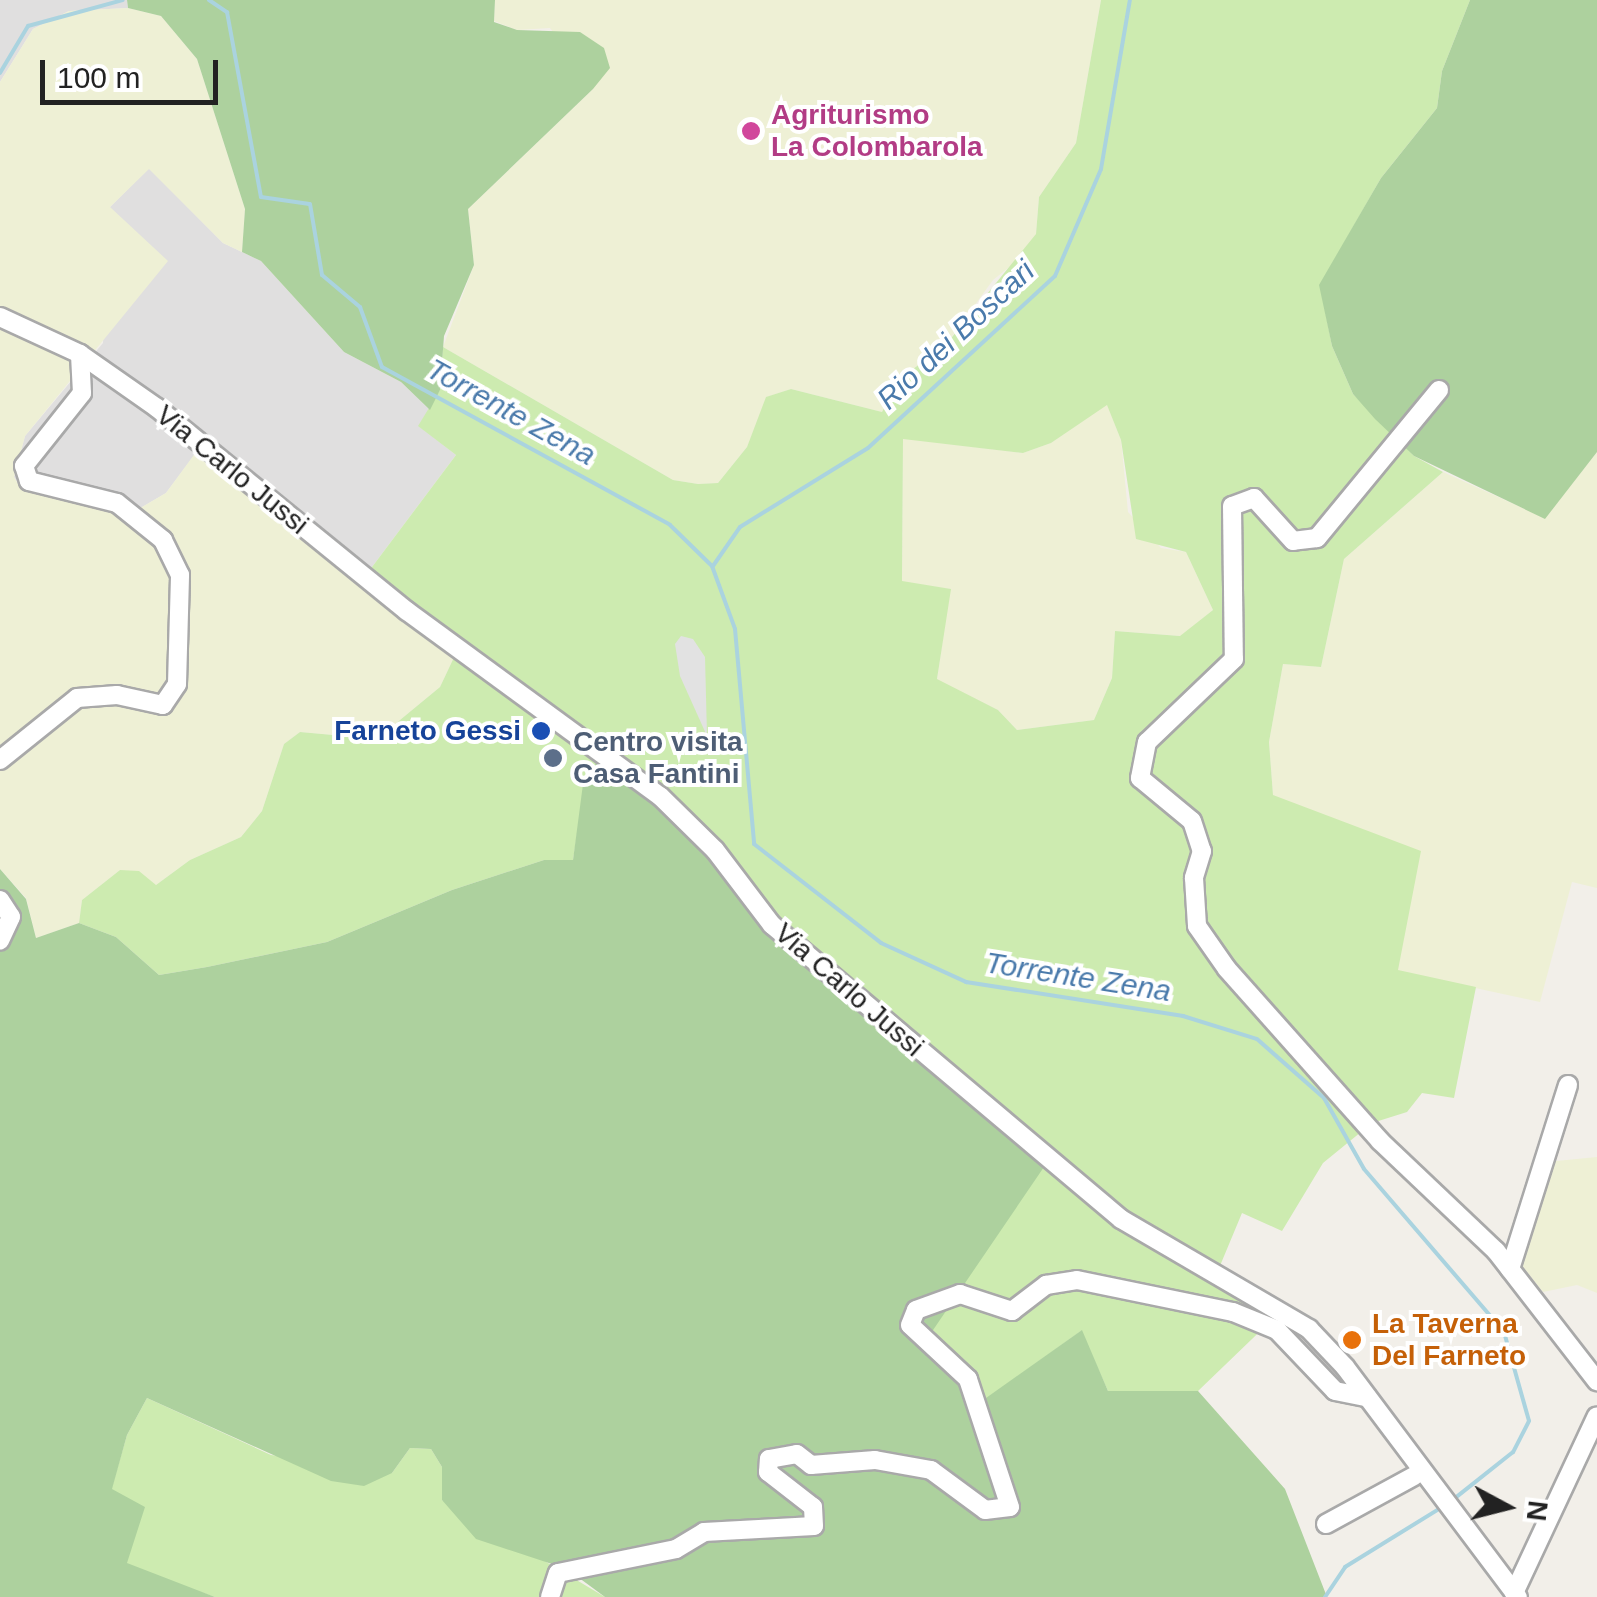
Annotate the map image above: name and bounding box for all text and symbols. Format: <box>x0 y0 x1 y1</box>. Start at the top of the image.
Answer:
scale bar <box>45 40 222 102</box>
text: 100 m <box>57 61 140 94</box>
place label: Agriturismo La Colombarola <box>771 98 983 164</box>
marker: Agriturismo La Colombarola <box>740 120 762 142</box>
water label: Rio dei Boscari <box>870 253 1042 417</box>
water label: Torrente Zena <box>420 351 602 473</box>
street label: Via Carlo Jussi <box>149 398 315 542</box>
place label: Farneto Gessi <box>334 714 521 748</box>
marker: Farneto Gessi <box>530 720 552 742</box>
place label: Centro visita Casa Fantini <box>573 725 743 791</box>
marker: Centro visita Casa Fantini <box>542 747 564 769</box>
street label: Via Carlo Jussi <box>768 916 930 1064</box>
water label: Torrente Zena <box>983 945 1173 1009</box>
place label: La Taverna Del Farneto <box>1372 1307 1526 1373</box>
marker: La Taverna Del Farneto <box>1341 1329 1363 1351</box>
north arrow <box>1457 1457 1557 1557</box>
text: N <box>1521 1499 1554 1523</box>

